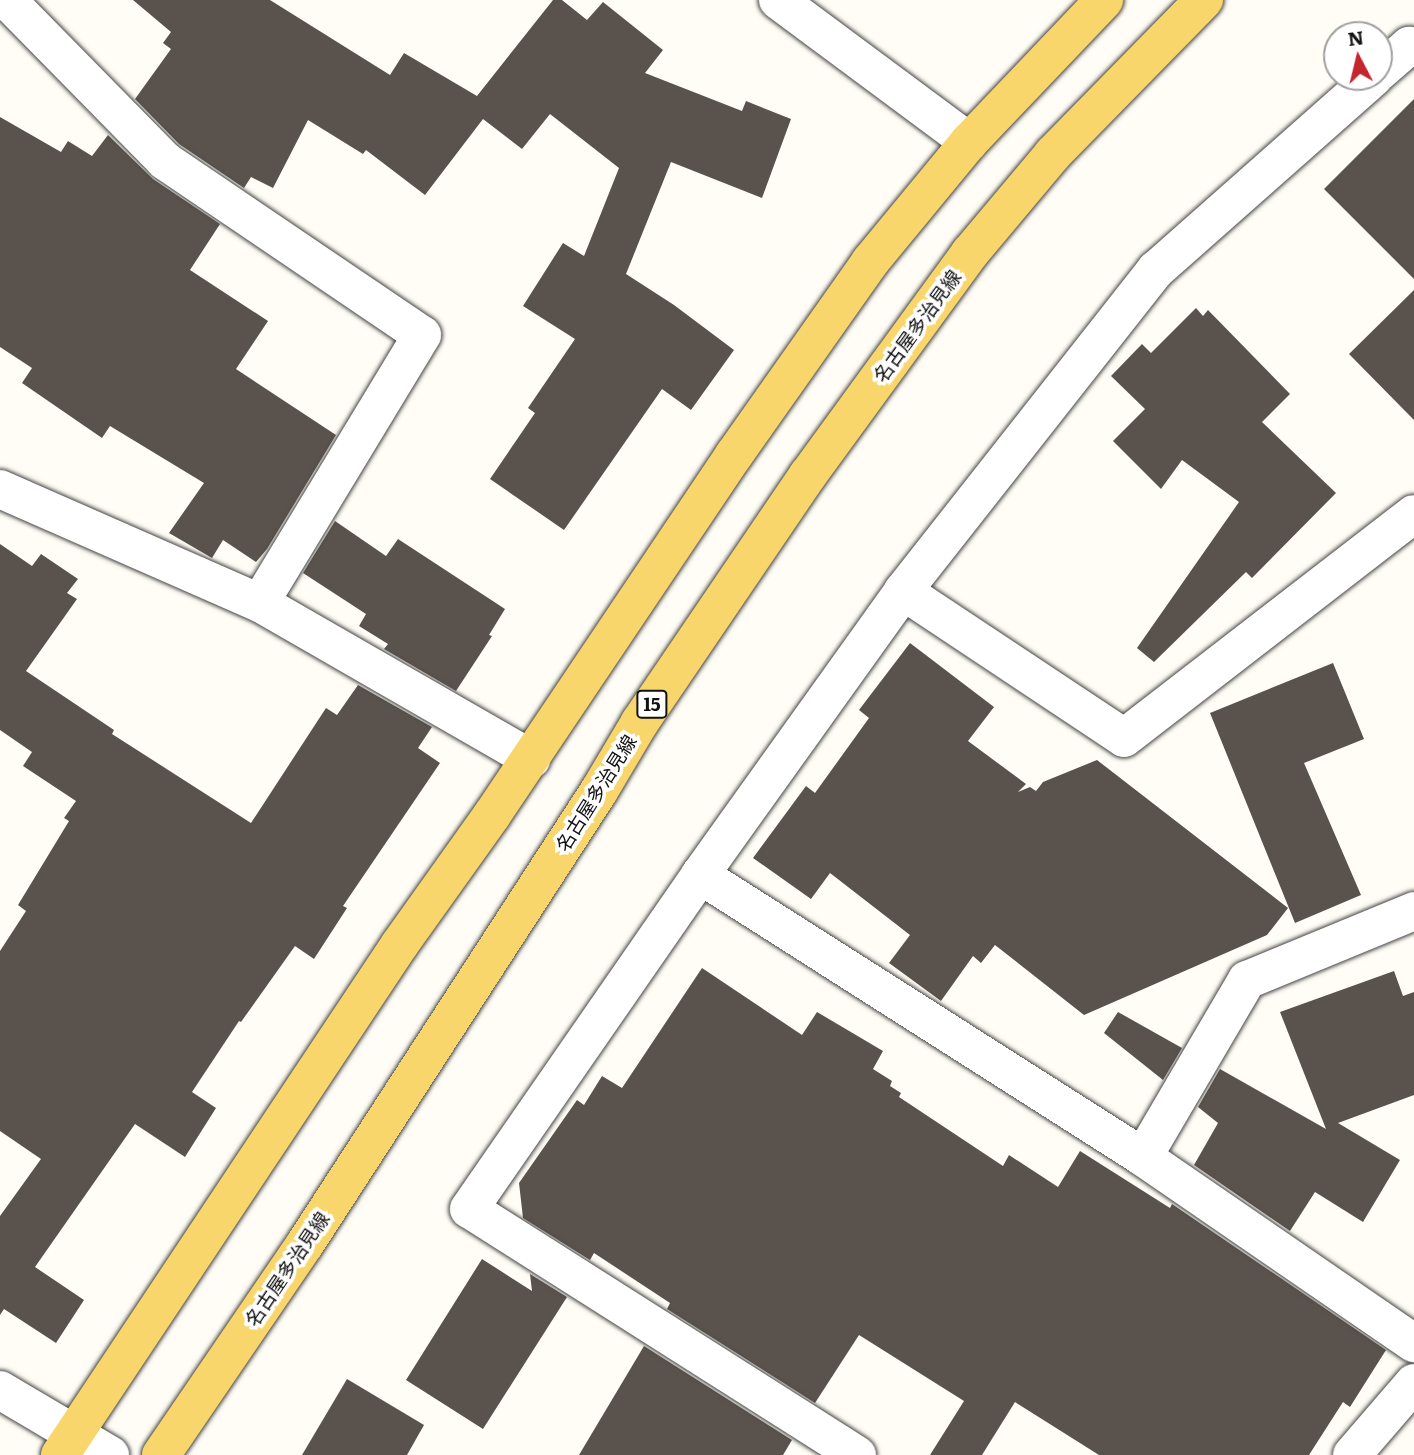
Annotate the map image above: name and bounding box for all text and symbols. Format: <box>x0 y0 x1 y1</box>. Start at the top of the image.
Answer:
north arrow <box>1323 21 1393 91</box>
text: N <box>1346 22 1365 52</box>
street label: 名古屋多治見線 <box>869 265 965 387</box>
road number: 15 <box>636 690 668 718</box>
street label: 名古屋多治見線 <box>551 731 641 855</box>
street label: 名古屋多治見線 <box>240 1207 334 1331</box>

